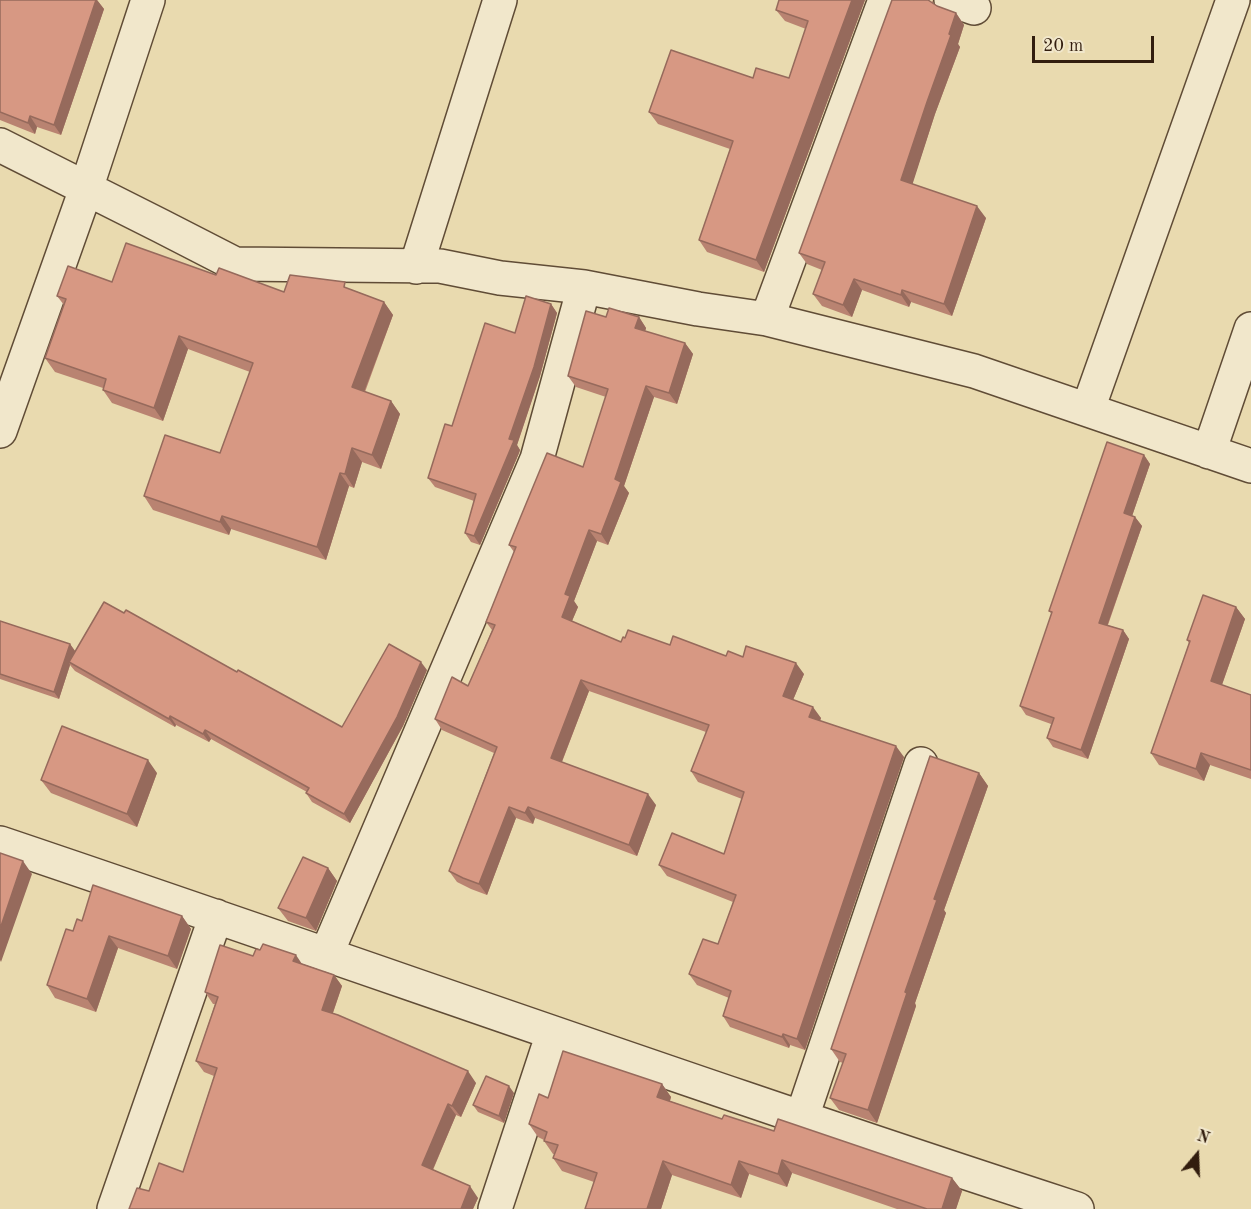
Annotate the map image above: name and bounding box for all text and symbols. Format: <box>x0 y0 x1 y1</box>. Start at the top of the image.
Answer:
scale bar <box>1035 24 1156 62</box>
text: 20 m <box>1043 37 1083 55</box>
north arrow <box>1167 1125 1227 1185</box>
text: N <box>1194 1128 1211 1148</box>

